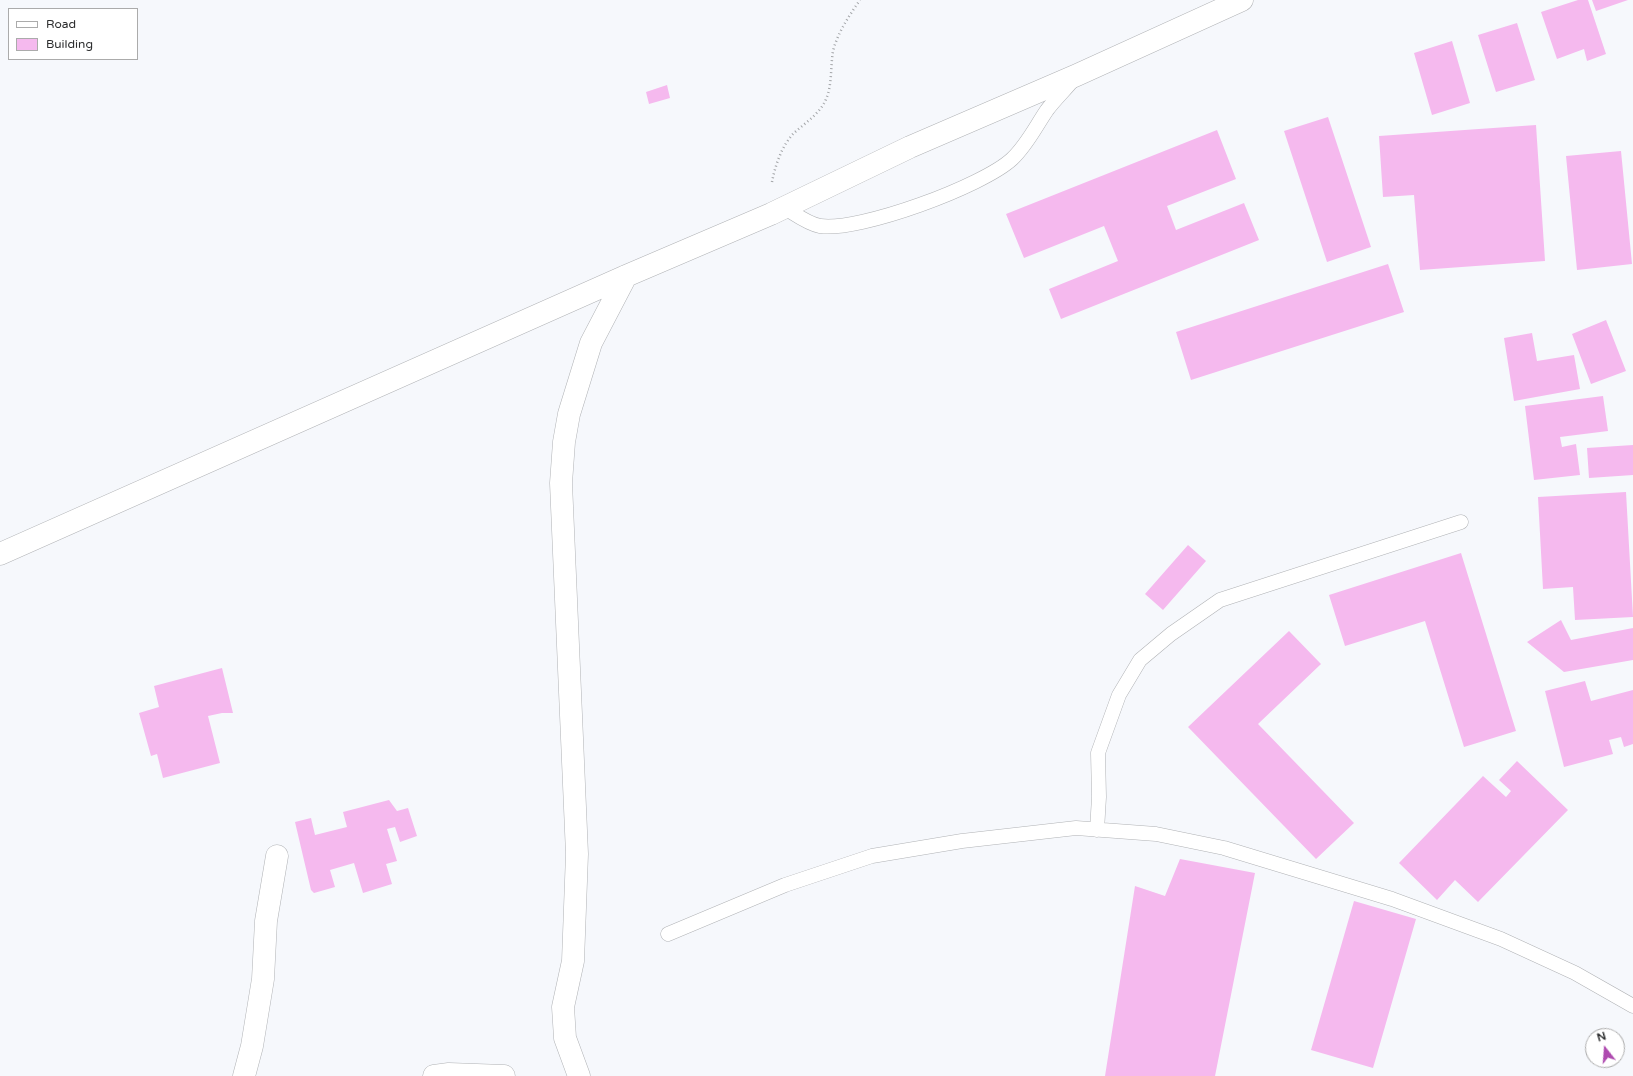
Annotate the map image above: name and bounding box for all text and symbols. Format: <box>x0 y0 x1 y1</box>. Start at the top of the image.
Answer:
legend <box>8 8 138 60</box>
text: Road <box>46 17 76 31</box>
text: Building <box>46 37 93 51</box>
north arrow <box>1585 1028 1625 1068</box>
text: N <box>1596 1029 1608 1045</box>

